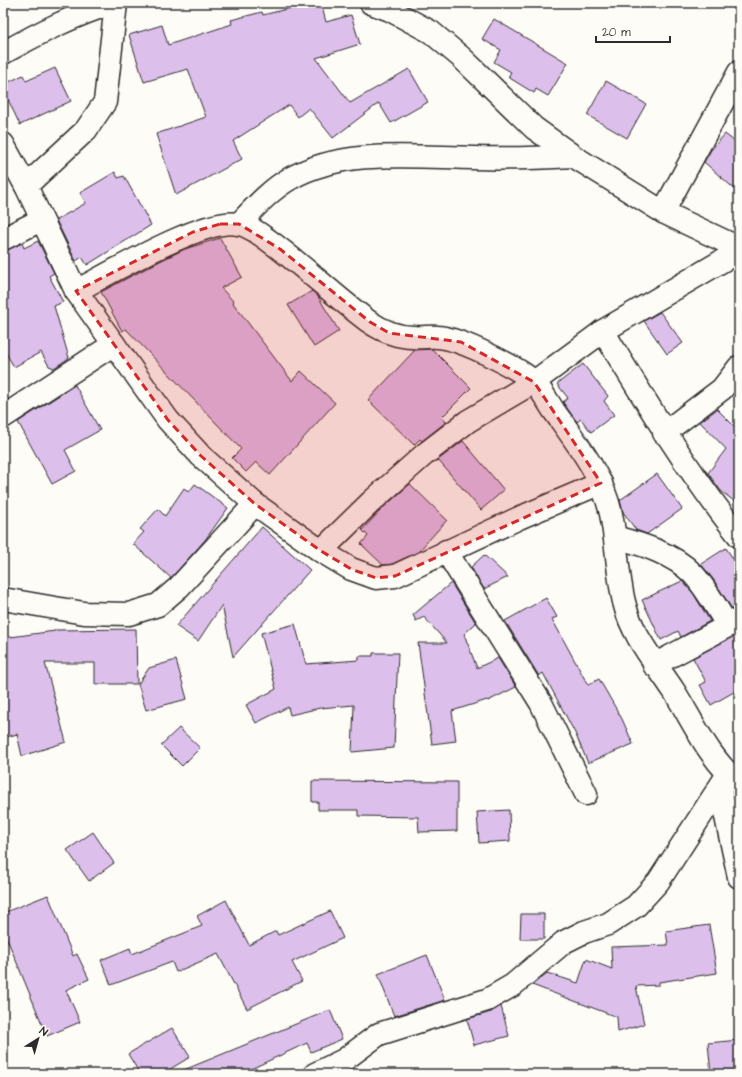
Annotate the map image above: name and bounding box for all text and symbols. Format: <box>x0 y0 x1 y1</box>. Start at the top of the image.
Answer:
scale bar <box>596 18 670 44</box>
text: 20 m <box>602 24 631 41</box>
north arrow <box>18 1019 58 1059</box>
text: N <box>36 1023 51 1040</box>

